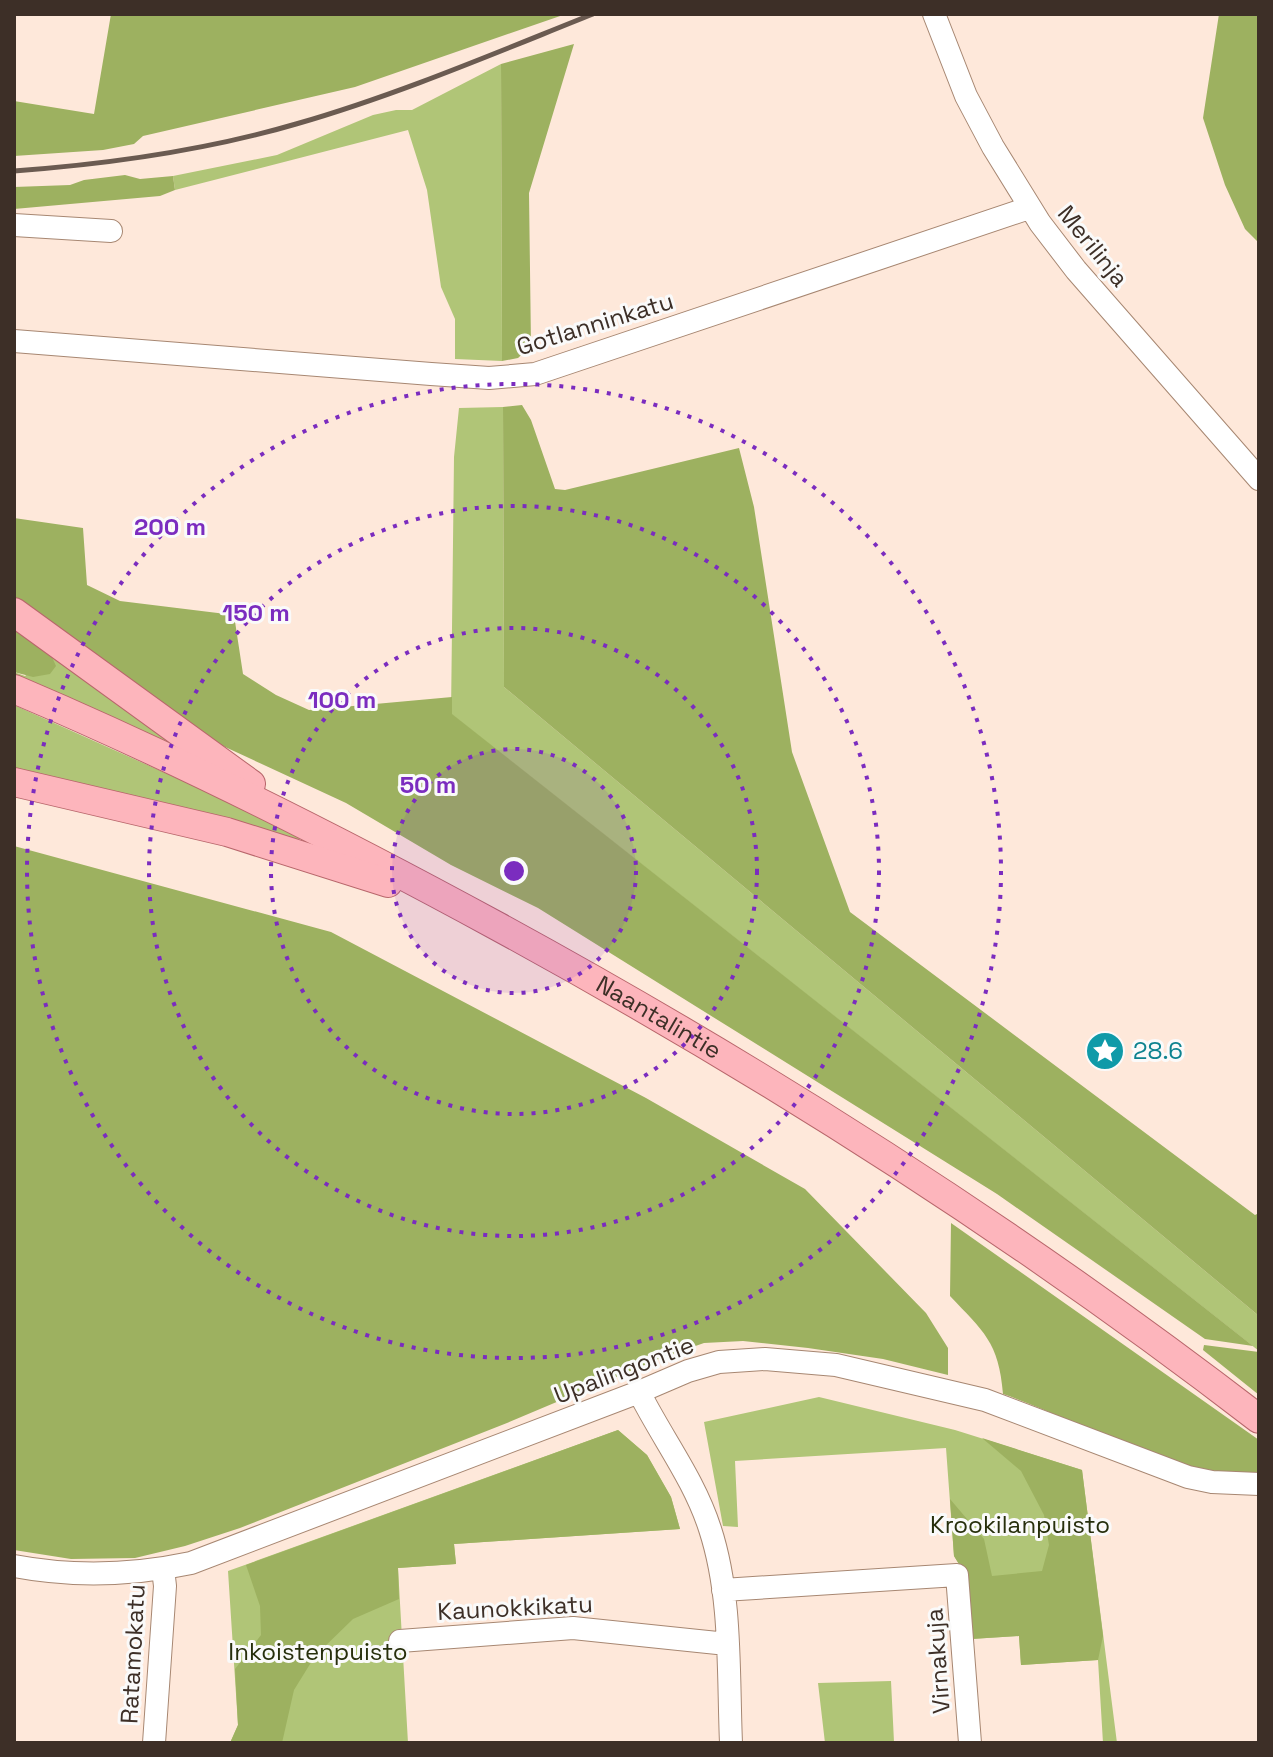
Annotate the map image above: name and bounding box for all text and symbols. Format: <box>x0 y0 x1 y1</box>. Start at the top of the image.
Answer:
street label: Merilinja <box>1051 199 1136 293</box>
street label: Gotlanninkatu <box>513 285 677 362</box>
text: 200 m <box>134 511 206 542</box>
text: 150 m <box>222 597 290 628</box>
text: 100 m <box>308 684 376 715</box>
text: 50 m <box>400 769 456 800</box>
centre of rings <box>500 857 528 885</box>
street label: Naantalintie <box>591 968 727 1066</box>
place icon: 28.6 <box>1084 1030 1126 1072</box>
place label: 28.6 <box>1133 1035 1183 1066</box>
street label: Upalingontie <box>549 1329 698 1410</box>
park label: Krookilanpuisto <box>930 1509 1110 1540</box>
street label: Ratamokatu <box>113 1583 152 1725</box>
street label: Kaunokkikatu <box>437 1588 593 1627</box>
street label: Virnakuja <box>918 1607 957 1715</box>
park label: Inkoistenpuisto <box>228 1636 408 1667</box>

